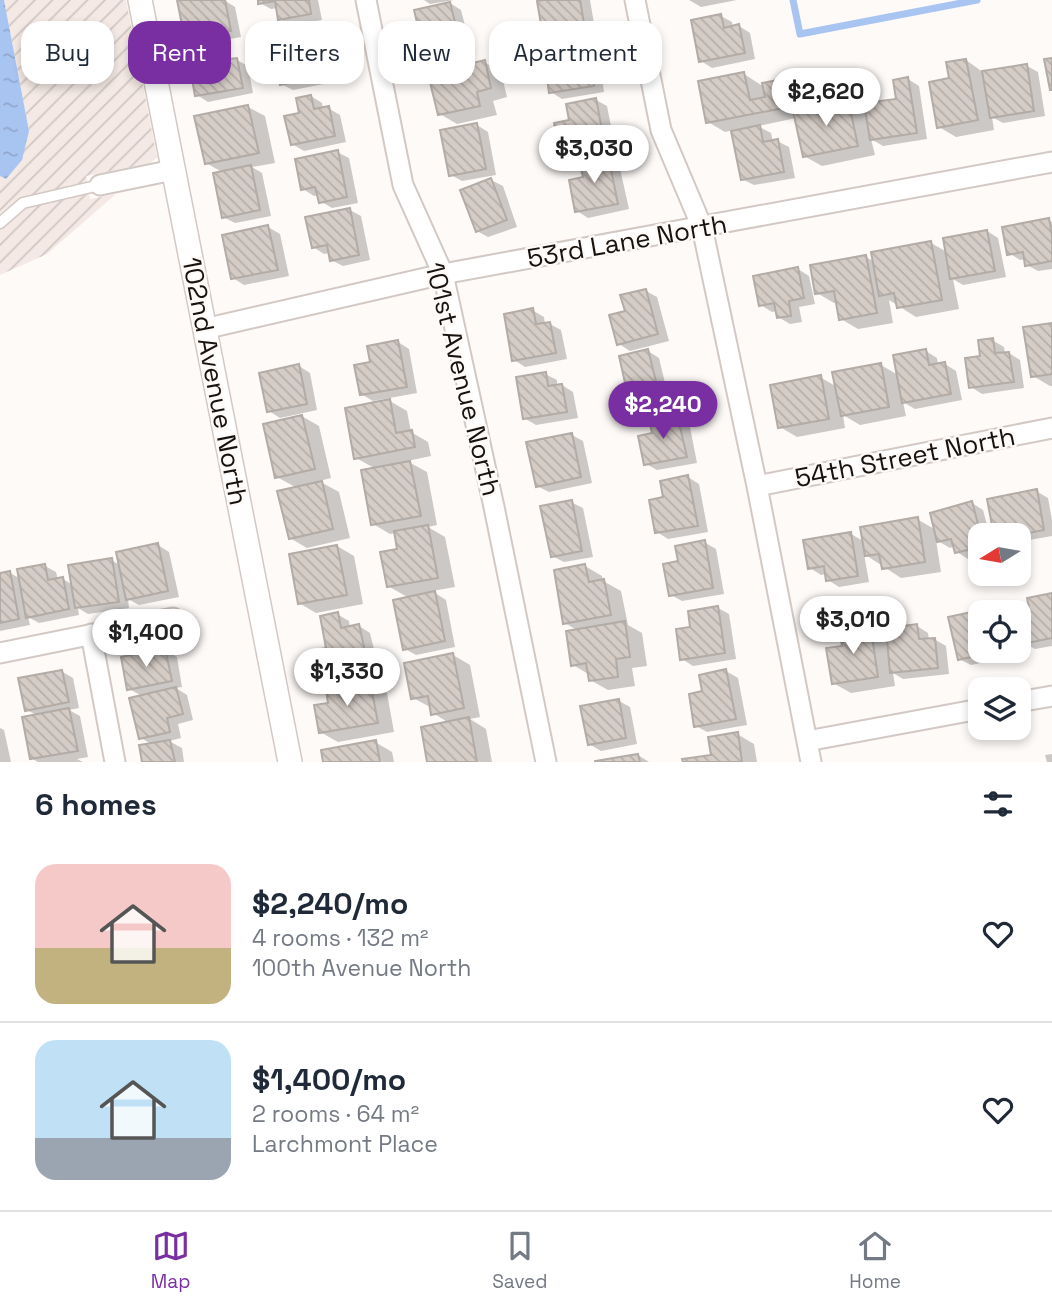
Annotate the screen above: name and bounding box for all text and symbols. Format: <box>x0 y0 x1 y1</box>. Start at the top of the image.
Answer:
chip: Buy <box>21 21 114 84</box>
chip: Rent <box>128 21 231 84</box>
chip: Filters <box>245 21 364 84</box>
chip: New <box>378 21 475 84</box>
chip: Apartment <box>489 21 662 84</box>
pin: $2,620 <box>769 68 883 128</box>
text: $2,620 <box>788 76 864 106</box>
pin: $3,030 <box>537 125 651 185</box>
text: $3,030 <box>555 133 633 163</box>
street label: 53rd Lane North <box>524 207 730 275</box>
street label: 102nd Avenue North <box>174 254 256 508</box>
street label: 101st Avenue North <box>418 259 508 499</box>
pin: $2,240 <box>606 382 720 441</box>
text: $2,240 <box>624 389 702 419</box>
street label: 54th Street North <box>792 419 1018 495</box>
north arrow <box>968 523 1031 586</box>
map controls <box>968 523 1031 740</box>
pin: $3,010 <box>796 596 910 656</box>
button: locate <box>968 600 1031 663</box>
text: $3,010 <box>816 604 890 634</box>
pin: $1,400 <box>89 610 203 669</box>
text: $1,400 <box>108 617 184 647</box>
pin: $1,330 <box>290 648 404 708</box>
text: $1,330 <box>310 656 384 686</box>
button: layers <box>968 677 1031 740</box>
text: 6 homes <box>35 785 157 824</box>
icon: filters <box>979 785 1017 823</box>
text: $2,240/mo <box>252 884 408 923</box>
icon: home <box>91 892 175 976</box>
icon: heart <box>979 915 1017 953</box>
text: 4 rooms · 132 m² <box>252 923 428 953</box>
text: 100th Avenue North <box>252 953 471 983</box>
text: $1,400/mo <box>252 1060 406 1099</box>
icon: home <box>91 1068 175 1152</box>
icon: heart <box>979 1091 1017 1129</box>
text: 2 rooms · 64 m² <box>252 1099 419 1129</box>
text: Larchmont Place <box>252 1129 438 1159</box>
tab: Map <box>151 1227 190 1294</box>
tab: Saved <box>492 1227 548 1294</box>
tab: Home <box>849 1227 901 1294</box>

